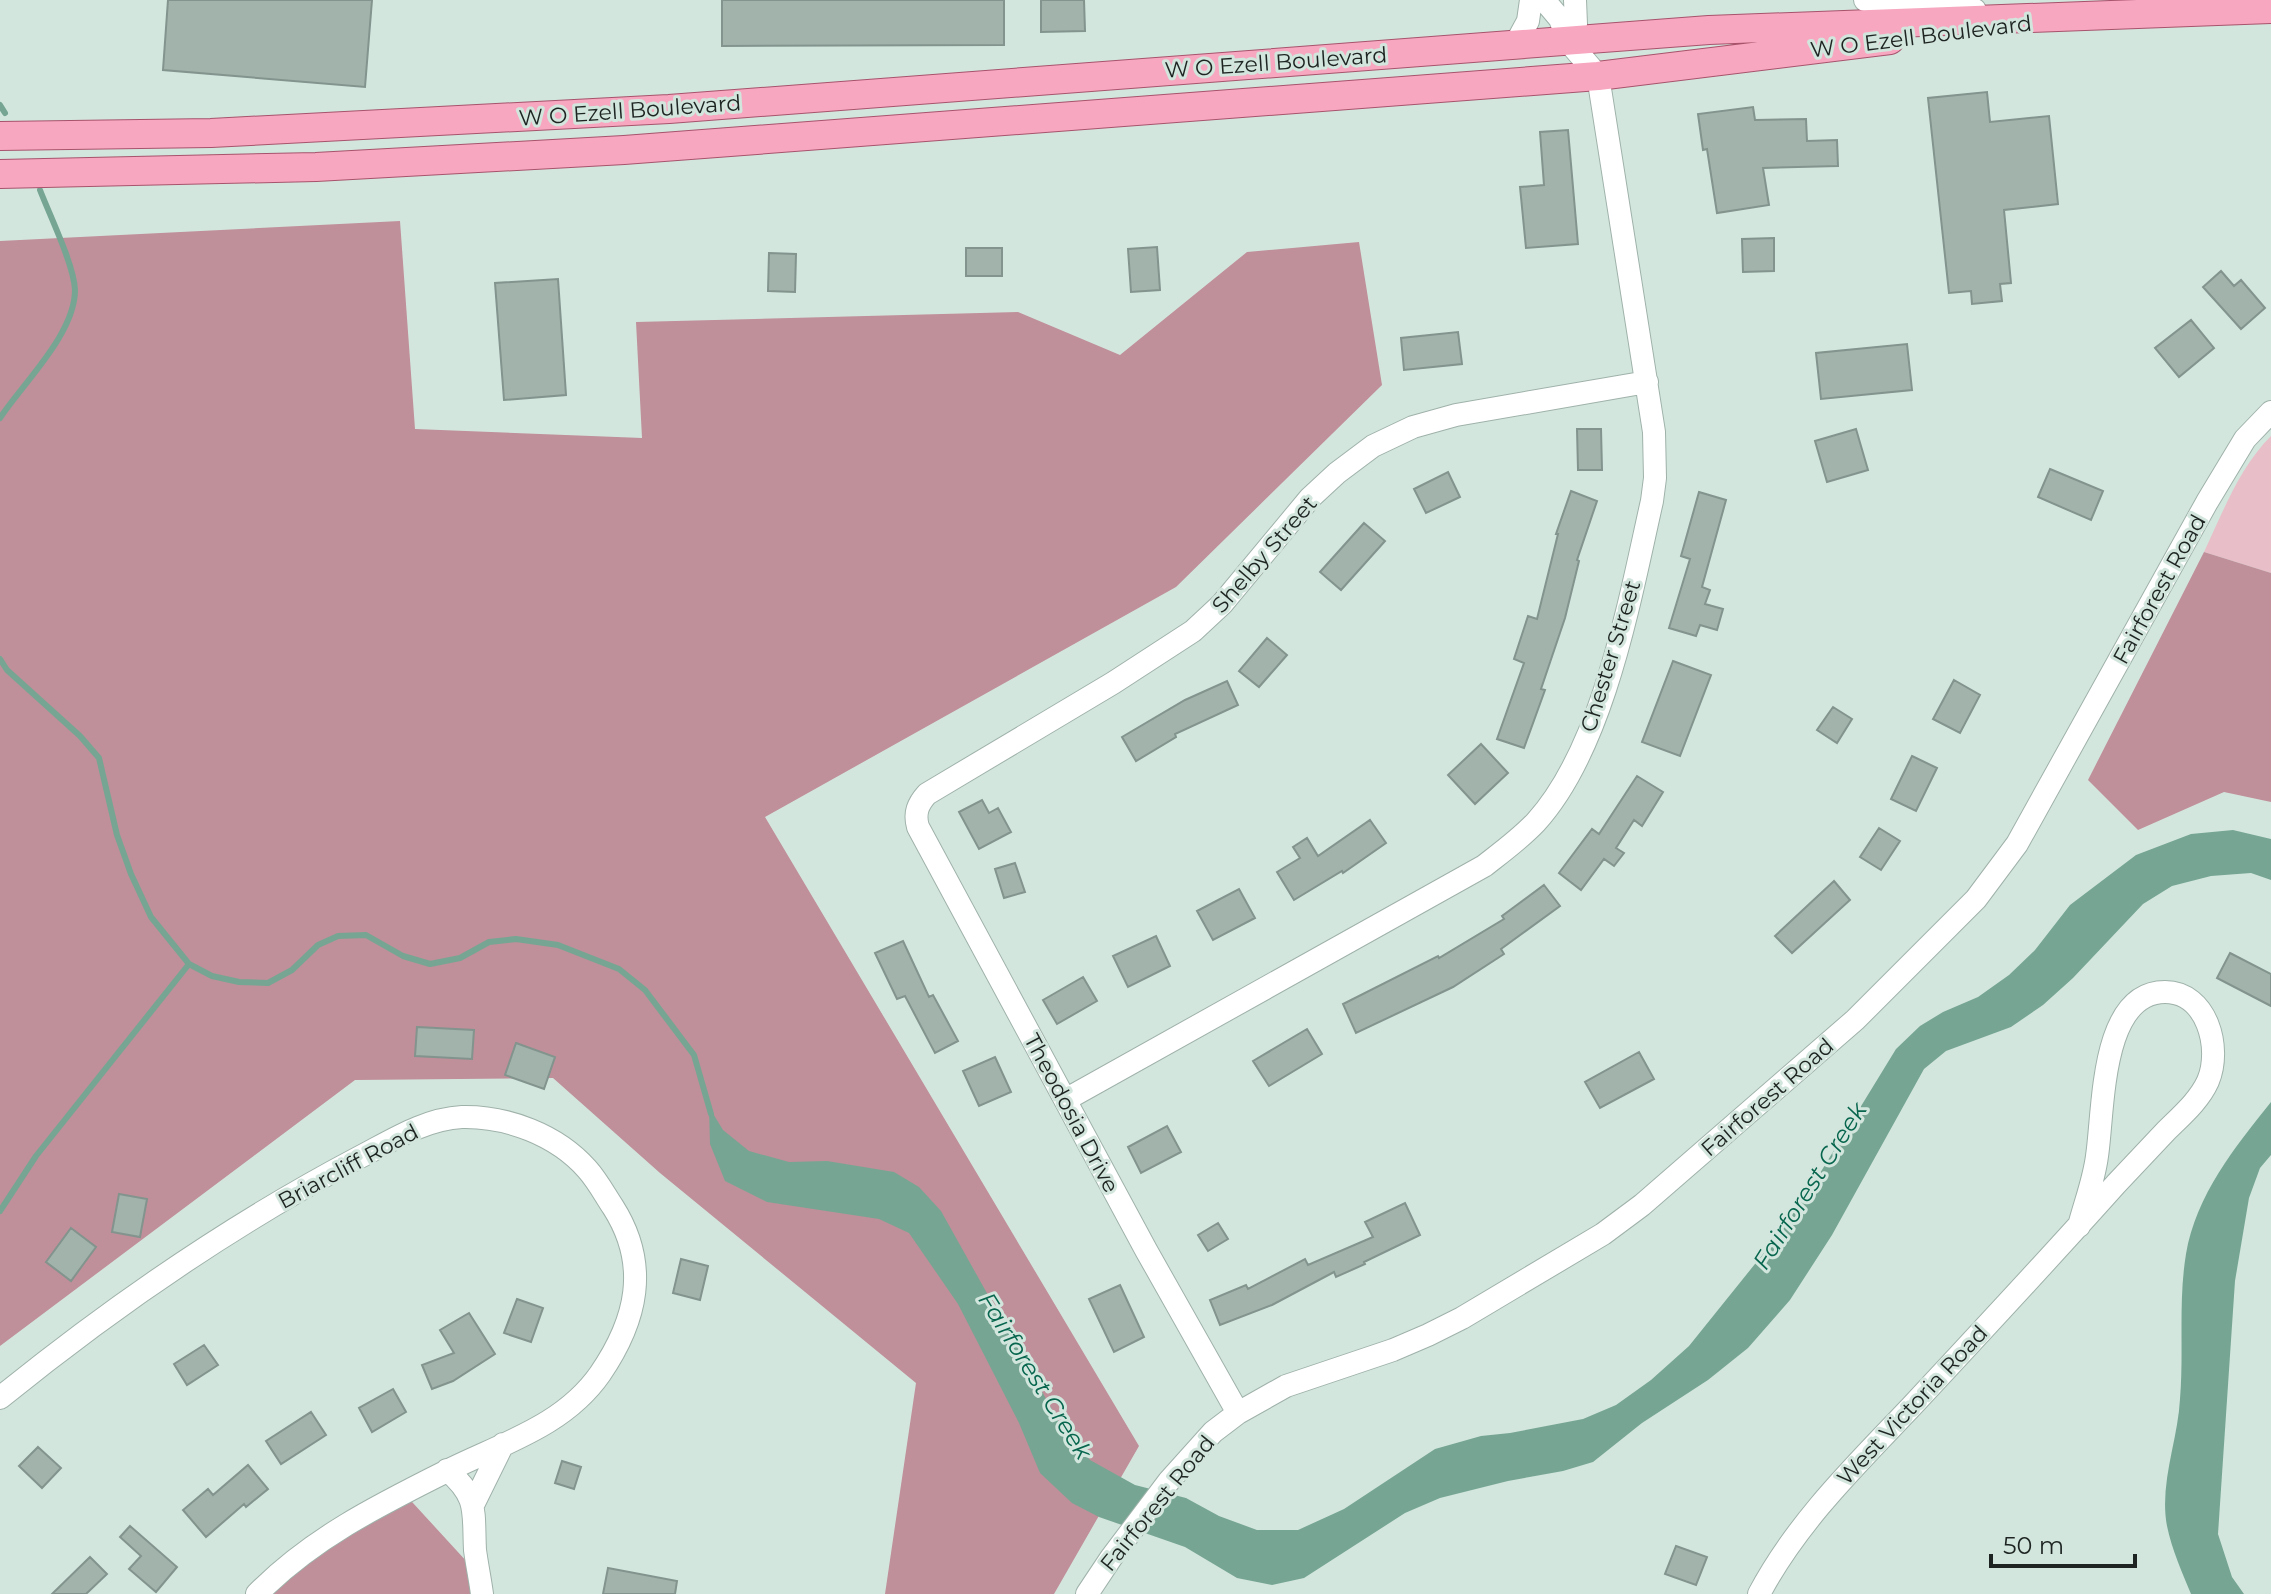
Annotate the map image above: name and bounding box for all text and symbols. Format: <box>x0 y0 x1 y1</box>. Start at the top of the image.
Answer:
street label: W O Ezell Boulevard <box>1809 10 2033 63</box>
street label: W O Ezell Boulevard <box>1164 41 1388 84</box>
street label: W O Ezell Boulevard <box>518 89 742 132</box>
street label: Shelby Street <box>1206 490 1323 618</box>
street label: Fairforest Road <box>2107 510 2212 669</box>
street label: Chester Street <box>1575 577 1646 735</box>
street label: Theodosia Drive <box>1018 1029 1125 1197</box>
street label: Fairforest Road <box>1695 1032 1839 1162</box>
water label: Fairforest Creek <box>1747 1095 1874 1275</box>
street label: Briarcliff Road <box>273 1118 423 1215</box>
water label: Fairforest Creek <box>972 1287 1099 1466</box>
street label: West Victoria Road <box>1831 1320 1993 1491</box>
street label: Fairforest Road <box>1094 1430 1220 1577</box>
scale bar <box>1991 1518 2135 1568</box>
text: 50 m <box>2003 1531 2064 1560</box>

